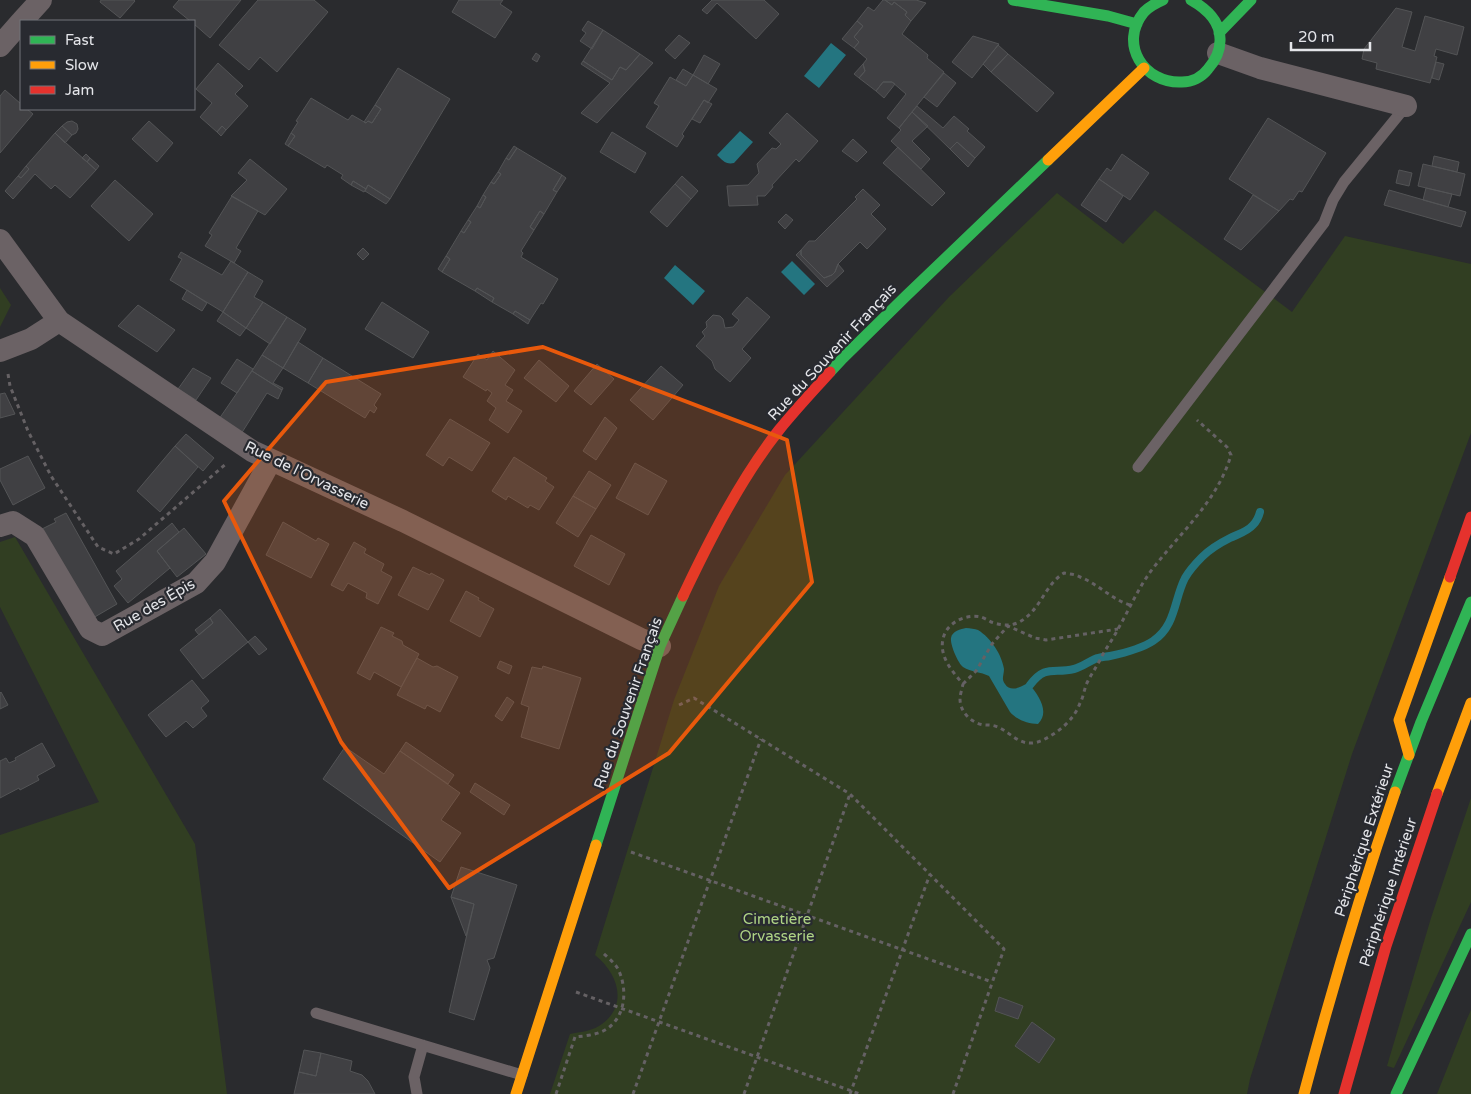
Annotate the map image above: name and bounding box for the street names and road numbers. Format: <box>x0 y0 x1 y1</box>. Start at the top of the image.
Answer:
street label: Rue du Souvenir Français <box>764 280 900 424</box>
street label: Rue de l'Orvasserie <box>242 437 372 513</box>
street label: Rue des Épis <box>110 574 198 636</box>
street label: Rue du Souvenir Français <box>590 615 666 791</box>
street label: Périphérique Extérieur <box>1331 761 1397 919</box>
street label: Périphérique Intérieur <box>1355 815 1421 969</box>

